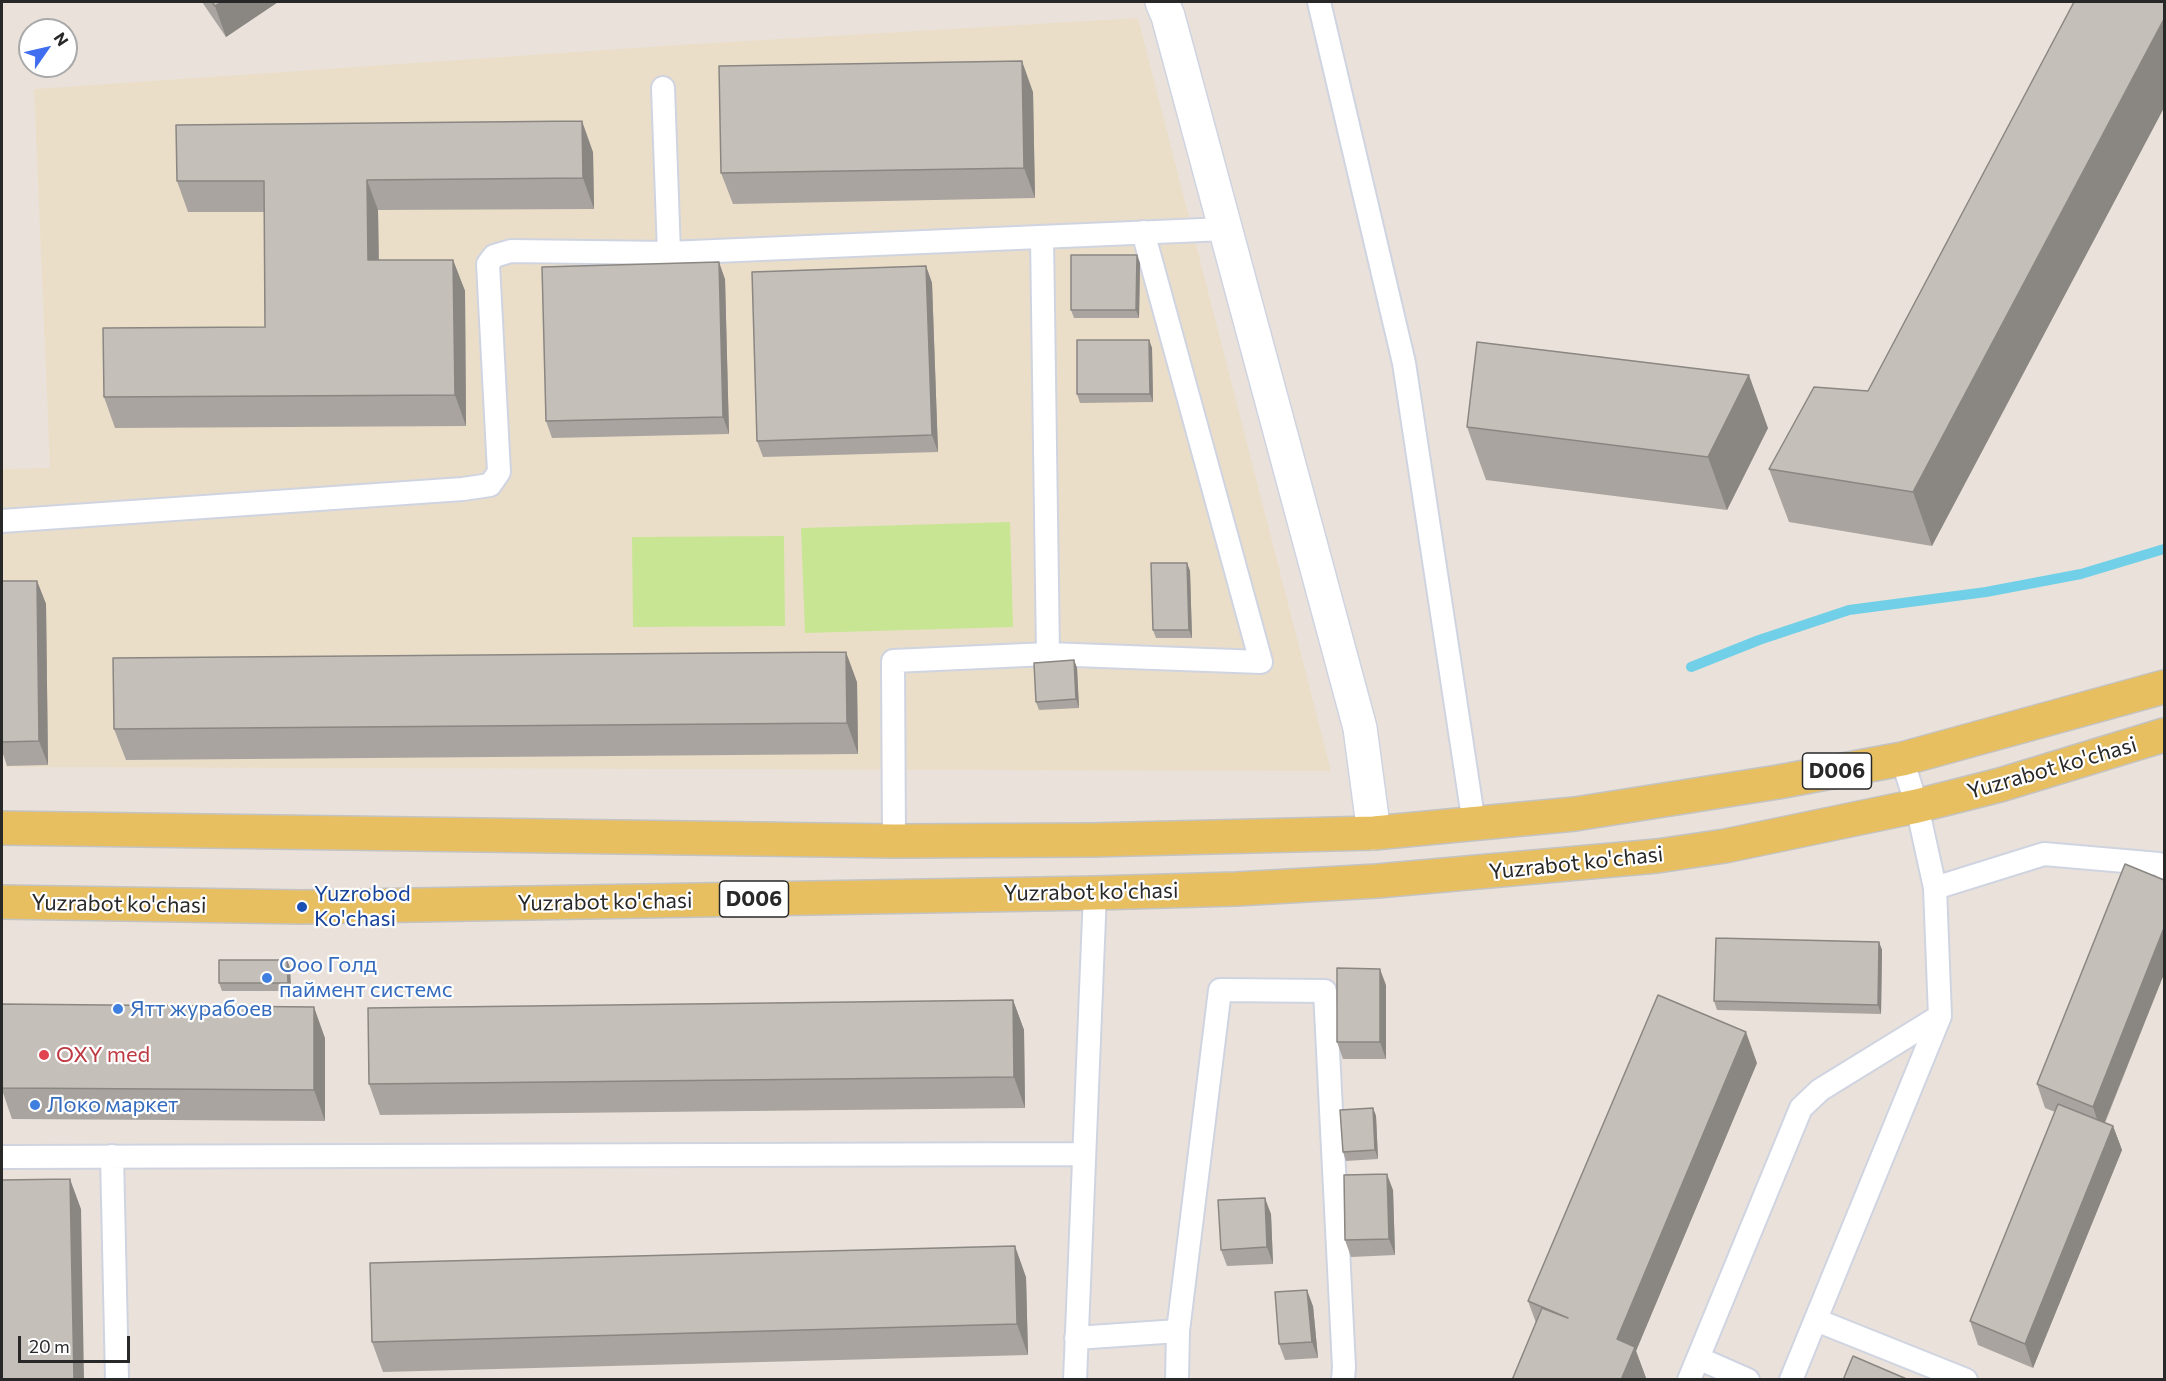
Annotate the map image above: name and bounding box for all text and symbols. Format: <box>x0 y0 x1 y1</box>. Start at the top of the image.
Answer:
north arrow <box>18 18 78 78</box>
text: N <box>50 28 73 49</box>
street label: Yuzrabot ko'chasi <box>1964 731 2140 805</box>
road number: D006 <box>1802 753 1872 789</box>
street label: Yuzrabot ko'chasi <box>1488 841 1664 885</box>
street label: Yuzrabot ko'chasi <box>1003 877 1179 907</box>
place label: Yuzrobod Ko'chasi <box>314 881 411 932</box>
road number: D006 <box>720 881 789 917</box>
street label: Yuzrabot ko'chasi <box>517 887 693 917</box>
street label: Yuzrabot ko'chasi <box>31 889 207 919</box>
marker: Yuzrobod Ko'chasi <box>295 900 309 914</box>
place label: Ооо Голд паймент системс <box>279 952 453 1004</box>
marker: Ооо Голд паймент системс <box>260 971 274 985</box>
place label: Ятт журабоев <box>130 996 272 1022</box>
marker: Ятт журабоев <box>111 1002 125 1016</box>
place label: OXY med <box>56 1042 150 1068</box>
marker: OXY med <box>37 1048 51 1062</box>
place label: Локо маркет <box>47 1092 178 1118</box>
marker: Локо маркет <box>28 1098 42 1112</box>
scale bar <box>21 1324 134 1362</box>
text: 20 m <box>29 1335 70 1357</box>

